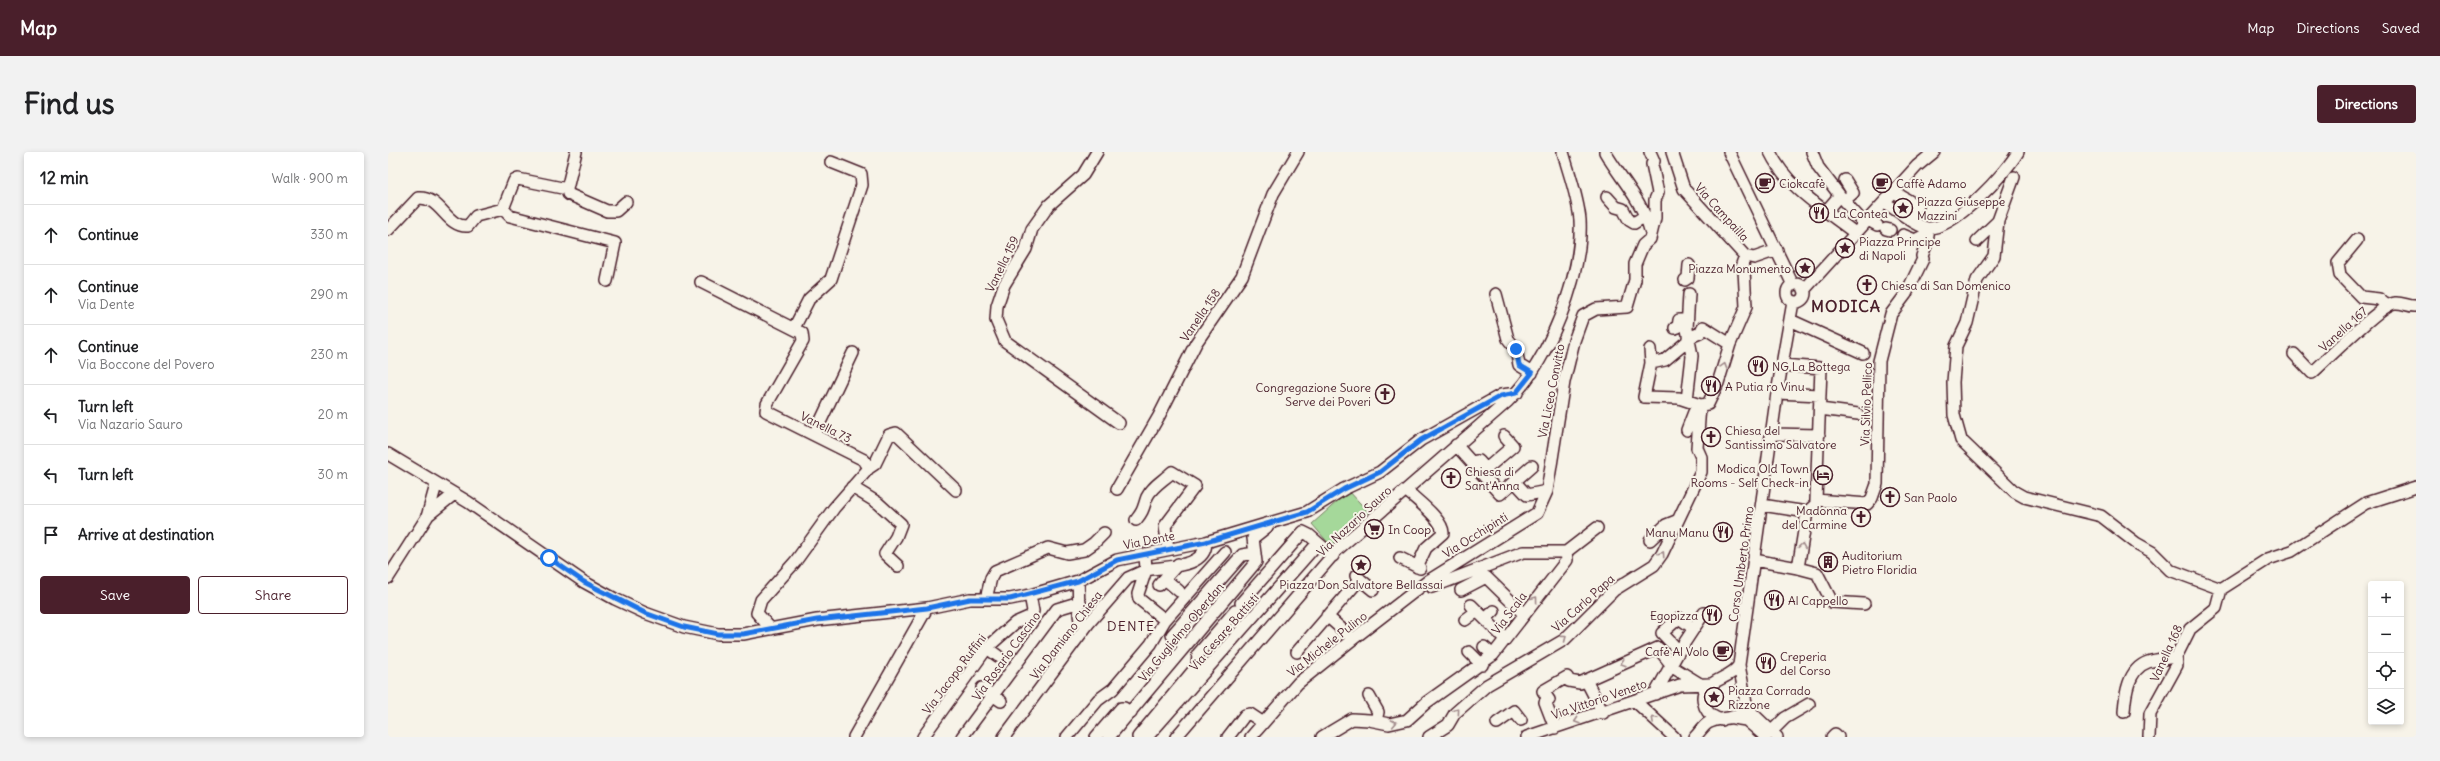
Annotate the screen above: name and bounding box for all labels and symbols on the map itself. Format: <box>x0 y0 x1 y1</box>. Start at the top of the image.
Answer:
cafe icon: Ciokcafè <box>1754 172 1776 194</box>
cafe icon: Caffè Adamo <box>1871 172 1893 194</box>
place label: Ciokcafè <box>1779 176 1825 191</box>
place label: Caffè Adamo <box>1896 176 1967 191</box>
street label: Via Campailla <box>1692 180 1752 245</box>
place label: Piazza Giuseppe Mazzini <box>1917 194 2005 223</box>
place icon: Piazza Giuseppe Mazzini <box>1892 197 1914 219</box>
restaurant icon: La Contea <box>1808 202 1830 224</box>
place label: La Contea <box>1833 206 1888 221</box>
street label: Vanella 159 <box>982 233 1022 295</box>
place label: Piazza Principe di Napoli <box>1859 234 1941 263</box>
place icon: Piazza Principe di Napoli <box>1834 237 1856 259</box>
place icon: Piazza Monumento <box>1794 257 1816 279</box>
place label: Piazza Monumento <box>1688 261 1791 276</box>
church icon: Chiesa di San Domenico <box>1856 274 1878 296</box>
place label: Chiesa di San Domenico <box>1881 278 2011 293</box>
street label: Vanella 158 <box>1177 285 1223 344</box>
district label: MODICA <box>1811 296 1881 316</box>
street label: Vanella 167 <box>2316 303 2370 355</box>
route end <box>1507 340 1525 358</box>
street label: Via Liceo Convitto <box>1534 342 1568 439</box>
restaurant icon: NG La Bottega <box>1747 355 1769 377</box>
place label: NG La Bottega <box>1772 359 1851 374</box>
street label: Via Silvio Pellico <box>1857 361 1875 446</box>
one-way arrow <box>1719 363 1728 370</box>
restaurant icon: A Putia ro Vinu <box>1700 375 1722 397</box>
place label: A Putia ro Vinu <box>1725 379 1805 394</box>
place label: Congregazione Suore Serve dei Poveri <box>1255 380 1371 409</box>
church icon: Congregazione Suore Serve dei Poveri <box>1374 383 1396 405</box>
street label: Vanella 73 <box>798 408 854 446</box>
place label: Chiesa del Santissimo Salvatore <box>1725 423 1836 452</box>
church icon: Chiesa del Santissimo Salvatore <box>1700 426 1722 448</box>
place label: Modica Old Town Rooms - Self Check-in <box>1690 461 1809 490</box>
place label: Chiesa di Sant'Anna <box>1465 464 1520 493</box>
hotel icon: Modica Old Town Rooms - Self Check-in <box>1812 464 1834 486</box>
church icon: Chiesa di Sant'Anna <box>1440 467 1462 489</box>
street label: Via Nazario Sauro <box>1314 482 1395 559</box>
church icon: San Paolo <box>1879 486 1901 508</box>
place label: San Paolo <box>1904 490 1957 505</box>
place label: Madonna del Carmine <box>1782 503 1847 532</box>
street label: Corso Umberto Primo <box>1725 505 1757 623</box>
church icon: Madonna del Carmine <box>1850 506 1872 528</box>
street label: Via Occhipinti <box>1440 509 1510 561</box>
supermarket icon: In Coop <box>1363 518 1385 540</box>
restaurant icon: Manu Manu <box>1712 521 1734 543</box>
place label: In Coop <box>1388 522 1431 537</box>
place label: Manu Manu <box>1645 525 1709 540</box>
street label: Via Dente <box>1122 528 1176 552</box>
one-way arrow <box>1797 543 1806 549</box>
place label: Auditorium Pietro Floridia <box>1842 548 1917 577</box>
route start <box>540 549 558 567</box>
one-way arrow <box>1657 551 1665 558</box>
building icon: Auditorium Pietro Floridia <box>1817 551 1839 573</box>
place icon: Piazza Don Salvatore Bellassai <box>1350 554 1372 576</box>
street label: Via Carlo Papa <box>1549 571 1618 635</box>
place label: Piazza Don Salvatore Bellassai <box>1279 577 1443 592</box>
street label: Via Guglielmo Oberdan <box>1135 579 1227 685</box>
street label: Via Damiano Chiesa <box>1027 588 1105 682</box>
street label: Via Scala <box>1488 589 1530 637</box>
restaurant icon: Al Cappello <box>1763 589 1785 611</box>
street label: Via Cesare Battisti <box>1186 590 1262 674</box>
place label: Al Cappello <box>1788 593 1848 608</box>
one-way arrow <box>1531 596 1538 603</box>
restaurant icon: Egopizza <box>1701 604 1723 626</box>
street label: Via Rosario Cascino <box>969 608 1043 703</box>
street label: Via Michele Pulino <box>1284 608 1370 680</box>
place label: Egopizza <box>1650 608 1698 623</box>
district label: DENTE <box>1107 617 1155 635</box>
street label: Vanella 168 <box>2147 622 2185 684</box>
street label: Via Jacopo Ruffini <box>919 631 989 717</box>
one-way arrow <box>1560 636 1567 643</box>
cafe icon: Cafè Al Volo <box>1712 640 1734 662</box>
place label: Cafè Al Volo <box>1645 644 1709 659</box>
place label: Creperia del Corso <box>1780 649 1831 678</box>
restaurant icon: Creperia del Corso <box>1755 652 1777 674</box>
one-way arrow <box>1619 659 1626 667</box>
street label: Via Vittorio Veneto <box>1549 676 1649 722</box>
place label: Piazza Corrado Rizzone <box>1728 683 1811 712</box>
place icon: Piazza Corrado Rizzone <box>1703 686 1725 708</box>
one-way arrow <box>1453 708 1460 716</box>
one-way arrow <box>1574 716 1581 725</box>
one-way arrow <box>1651 716 1659 724</box>
one-way arrow <box>1391 719 1397 727</box>

